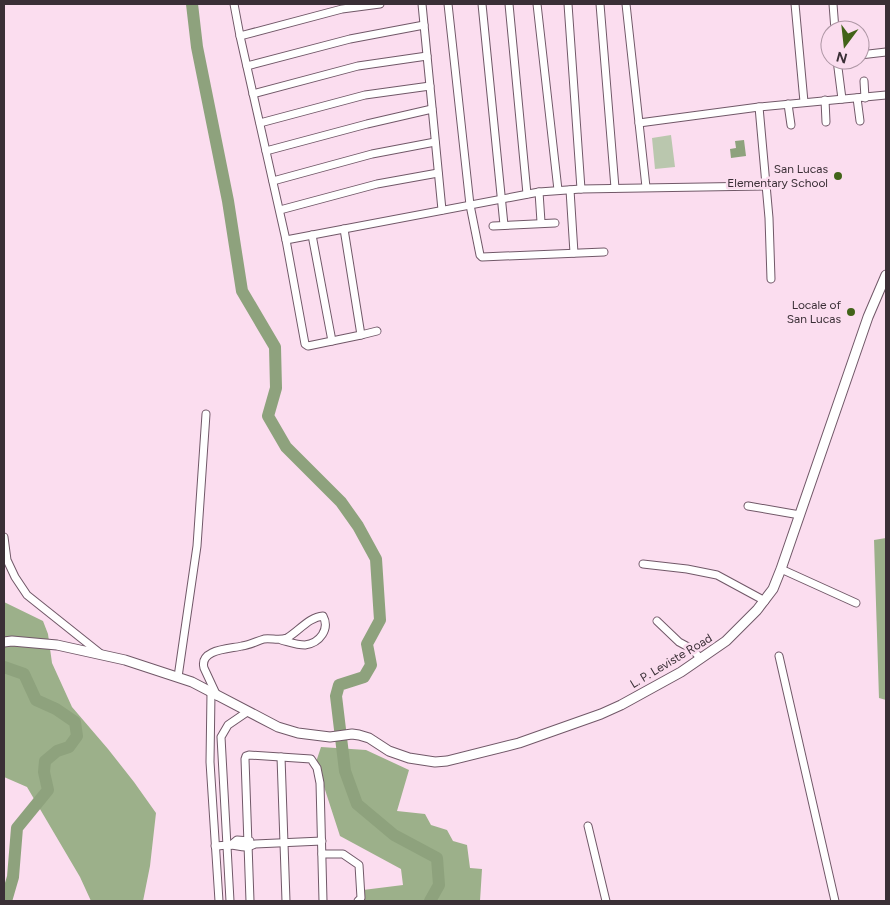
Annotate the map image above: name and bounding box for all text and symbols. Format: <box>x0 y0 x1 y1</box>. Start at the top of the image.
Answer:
north arrow <box>820 20 870 70</box>
text: N <box>834 47 849 67</box>
place label: San Lucas Elementary School <box>727 162 828 190</box>
marker: San Lucas Elementary School <box>832 170 844 182</box>
place label: Locale of San Lucas <box>787 298 842 326</box>
marker: Locale of San Lucas <box>845 306 857 318</box>
street label: L. P. Leviste Road <box>628 631 714 691</box>

